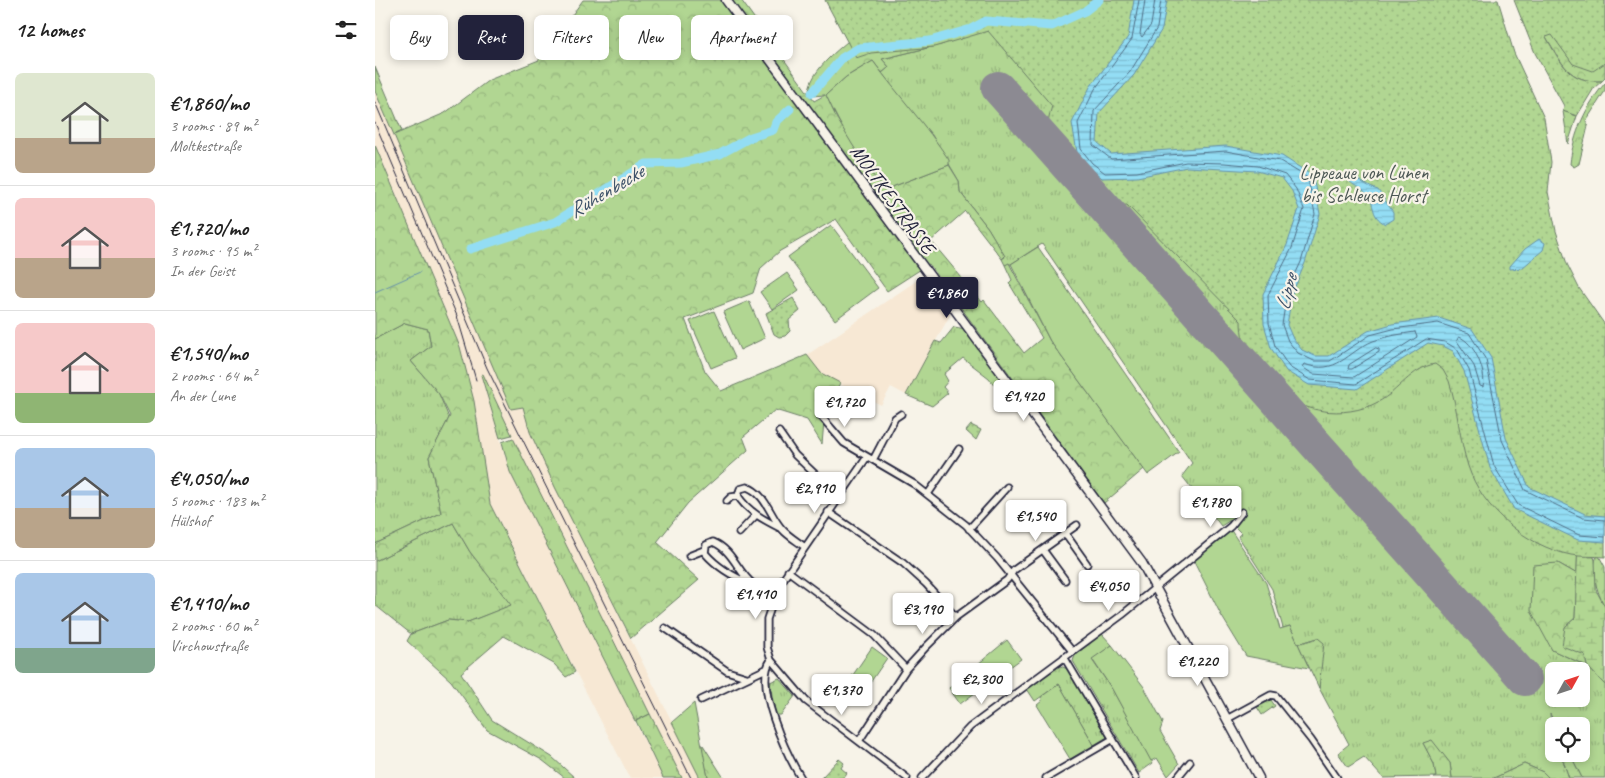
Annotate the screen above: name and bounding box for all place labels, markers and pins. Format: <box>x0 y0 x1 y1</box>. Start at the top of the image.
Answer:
pin: €1,860 <box>906 276 988 319</box>
pin: €1,420 <box>983 380 1065 422</box>
pin: €1,720 <box>804 386 886 428</box>
pin: €2,910 <box>774 472 856 514</box>
pin: €1,780 <box>1170 486 1252 528</box>
pin: €1,540 <box>995 500 1077 542</box>
pin: €4,050 <box>1068 570 1150 612</box>
pin: €1,410 <box>715 578 797 620</box>
pin: €3,190 <box>882 592 964 635</box>
pin: €1,220 <box>1157 644 1239 687</box>
pin: €2,300 <box>941 662 1023 705</box>
pin: €1,370 <box>801 674 883 716</box>

